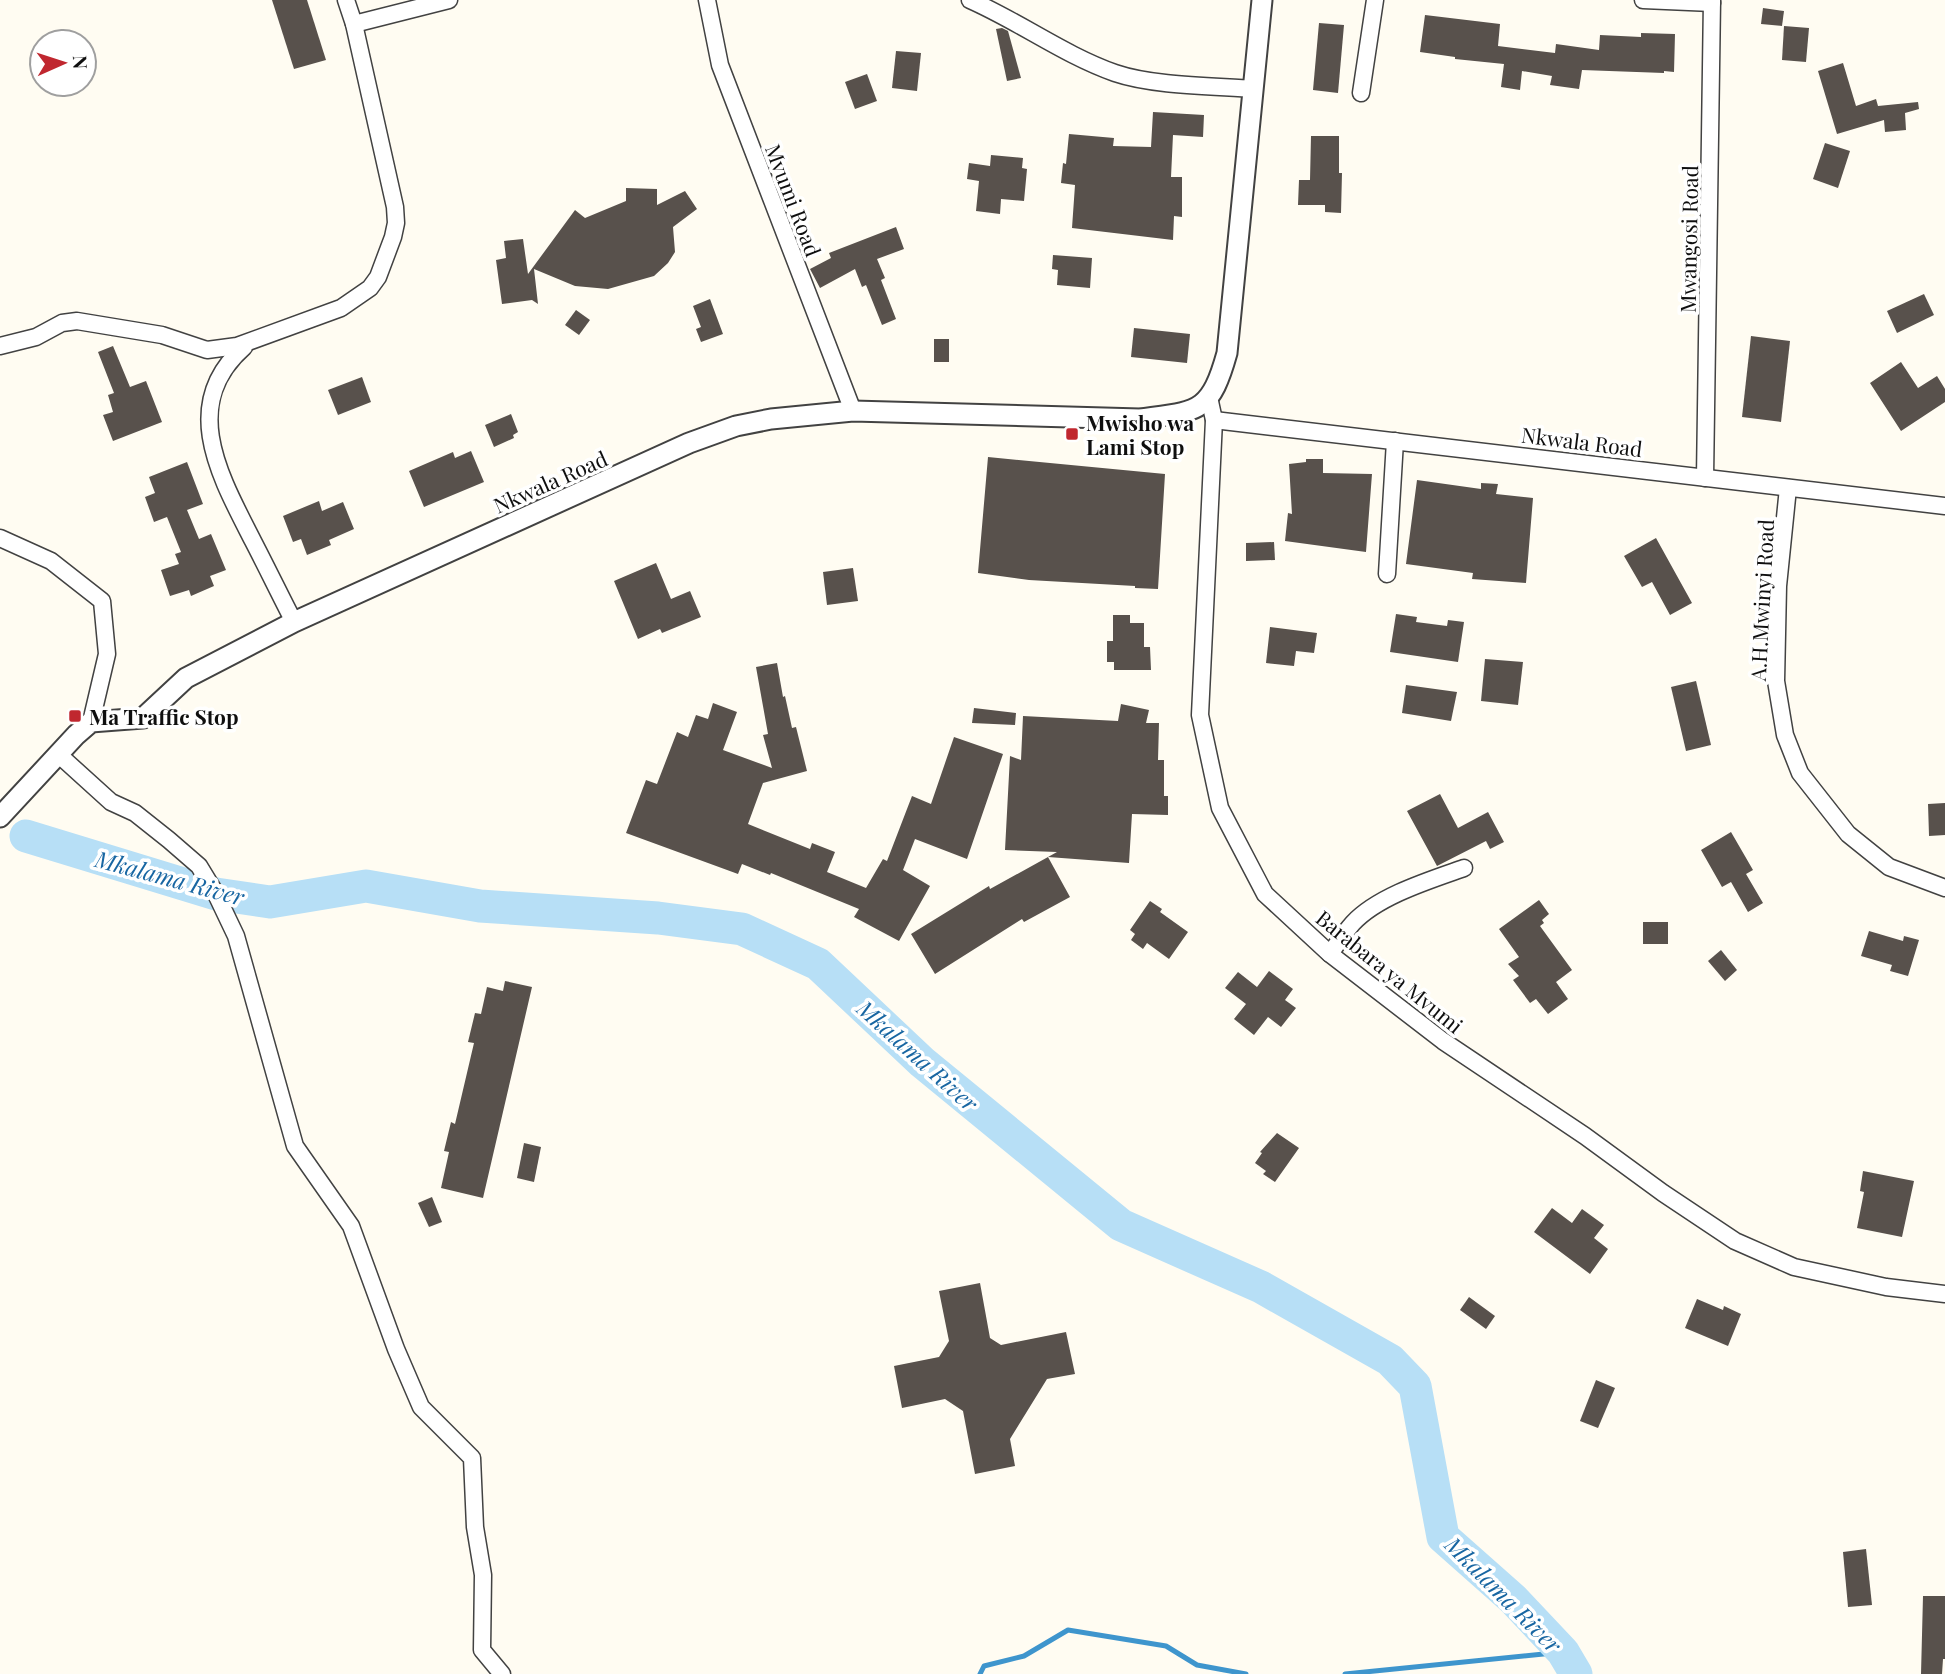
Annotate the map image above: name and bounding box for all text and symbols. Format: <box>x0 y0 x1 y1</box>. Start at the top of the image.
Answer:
north arrow <box>28 28 98 98</box>
text: N <box>68 55 94 70</box>
street label: Mvumi Road <box>760 140 828 260</box>
street label: Mwangosi Road <box>1673 165 1703 313</box>
place label: Mwisho wa Lami Stop <box>1086 408 1194 460</box>
street label: Nkwala Road <box>1520 420 1644 462</box>
marker: Mwisho wa Lami Stop <box>1064 426 1080 442</box>
street label: Nkwala Road <box>489 443 611 519</box>
street label: A.H.Mwinyi Road <box>1743 518 1779 683</box>
place label: Ma Traffic Stop <box>89 702 239 730</box>
marker: Ma Traffic Stop <box>67 708 83 724</box>
water label: Mkalama River <box>91 842 249 912</box>
street label: Barabara ya Mvumi <box>1311 903 1469 1039</box>
water label: Mkalama River <box>850 992 986 1118</box>
water label: Mkalama River <box>1438 1528 1570 1660</box>

